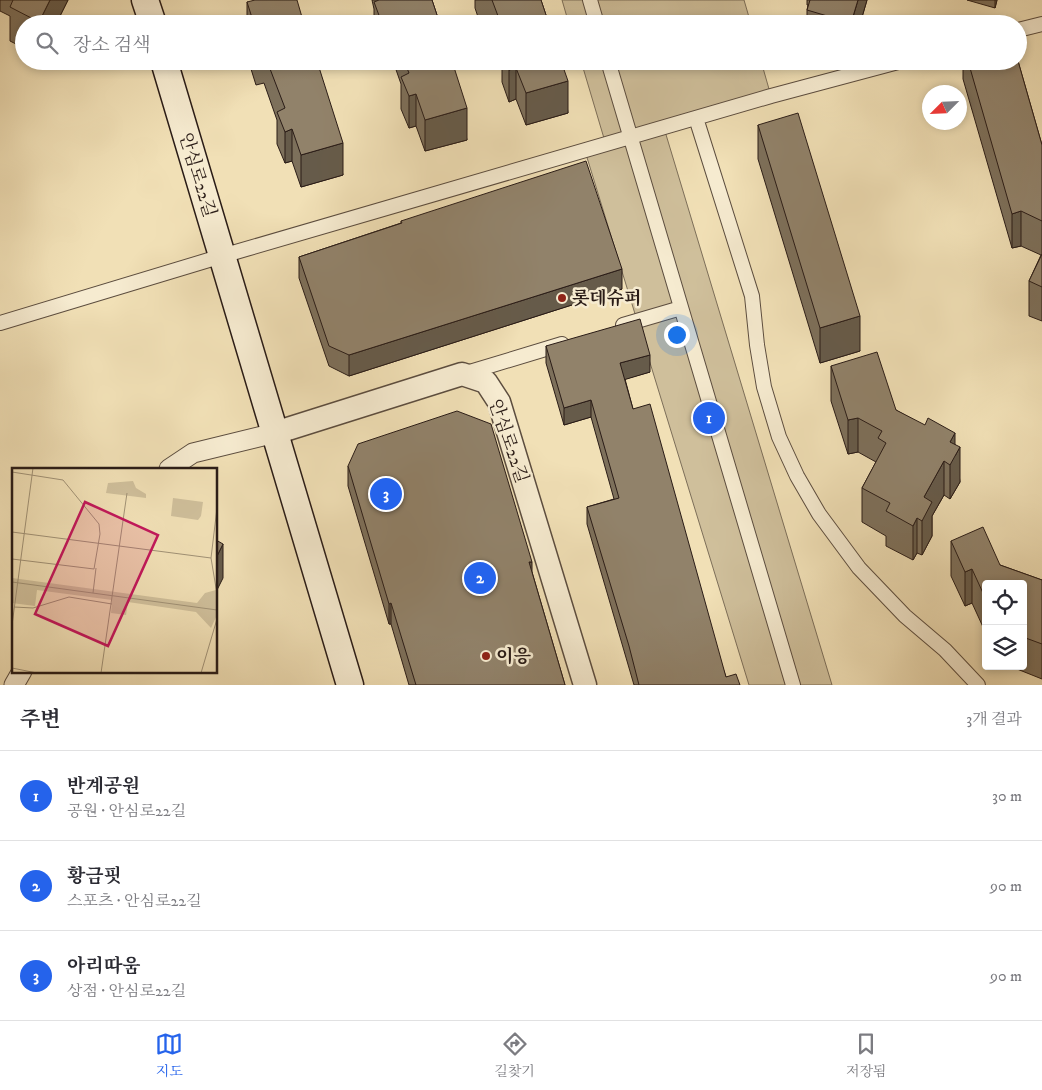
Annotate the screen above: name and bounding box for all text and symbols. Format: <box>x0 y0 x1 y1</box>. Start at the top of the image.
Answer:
search box <box>15 15 1027 70</box>
icon: search <box>33 29 61 57</box>
text: 장소 검색 <box>73 34 151 57</box>
north arrow <box>922 85 967 130</box>
street label: 안심로22길 <box>174 130 220 220</box>
place label: 롯데슈퍼 <box>572 288 642 310</box>
marker: 롯데슈퍼 <box>556 292 568 304</box>
your location <box>664 322 690 348</box>
street label: 안심로22길 <box>483 396 533 486</box>
pin: 1 <box>693 399 725 437</box>
inset map <box>12 468 218 672</box>
pin: 3 <box>370 475 402 513</box>
pin: 2 <box>464 559 496 597</box>
map controls <box>982 580 1027 670</box>
button: locate <box>982 580 1027 625</box>
button: layers <box>982 625 1027 670</box>
place label: 이응 <box>496 646 531 668</box>
marker: 이응 <box>480 650 492 662</box>
text: 주변 <box>20 707 61 733</box>
text: 3개 결과 <box>966 709 1022 729</box>
text: 반계공원 <box>67 775 140 798</box>
text: 1 <box>33 786 39 806</box>
text: 30 m <box>992 786 1022 806</box>
text: 공원 · 안심로22길 <box>67 801 186 821</box>
text: 황금핏 <box>67 865 122 888</box>
text: 2 <box>32 876 40 896</box>
text: 90 m <box>990 876 1022 896</box>
text: 스포츠 · 안심로22길 <box>67 891 202 911</box>
text: 아리따움 <box>67 955 140 978</box>
text: 3 <box>33 966 39 986</box>
text: 90 m <box>990 966 1022 986</box>
text: 상점 · 안심로22길 <box>67 981 186 1001</box>
tab: 지도 <box>155 1030 183 1081</box>
tab: 길찾기 <box>494 1030 535 1081</box>
tab: 저장됨 <box>846 1030 887 1081</box>

